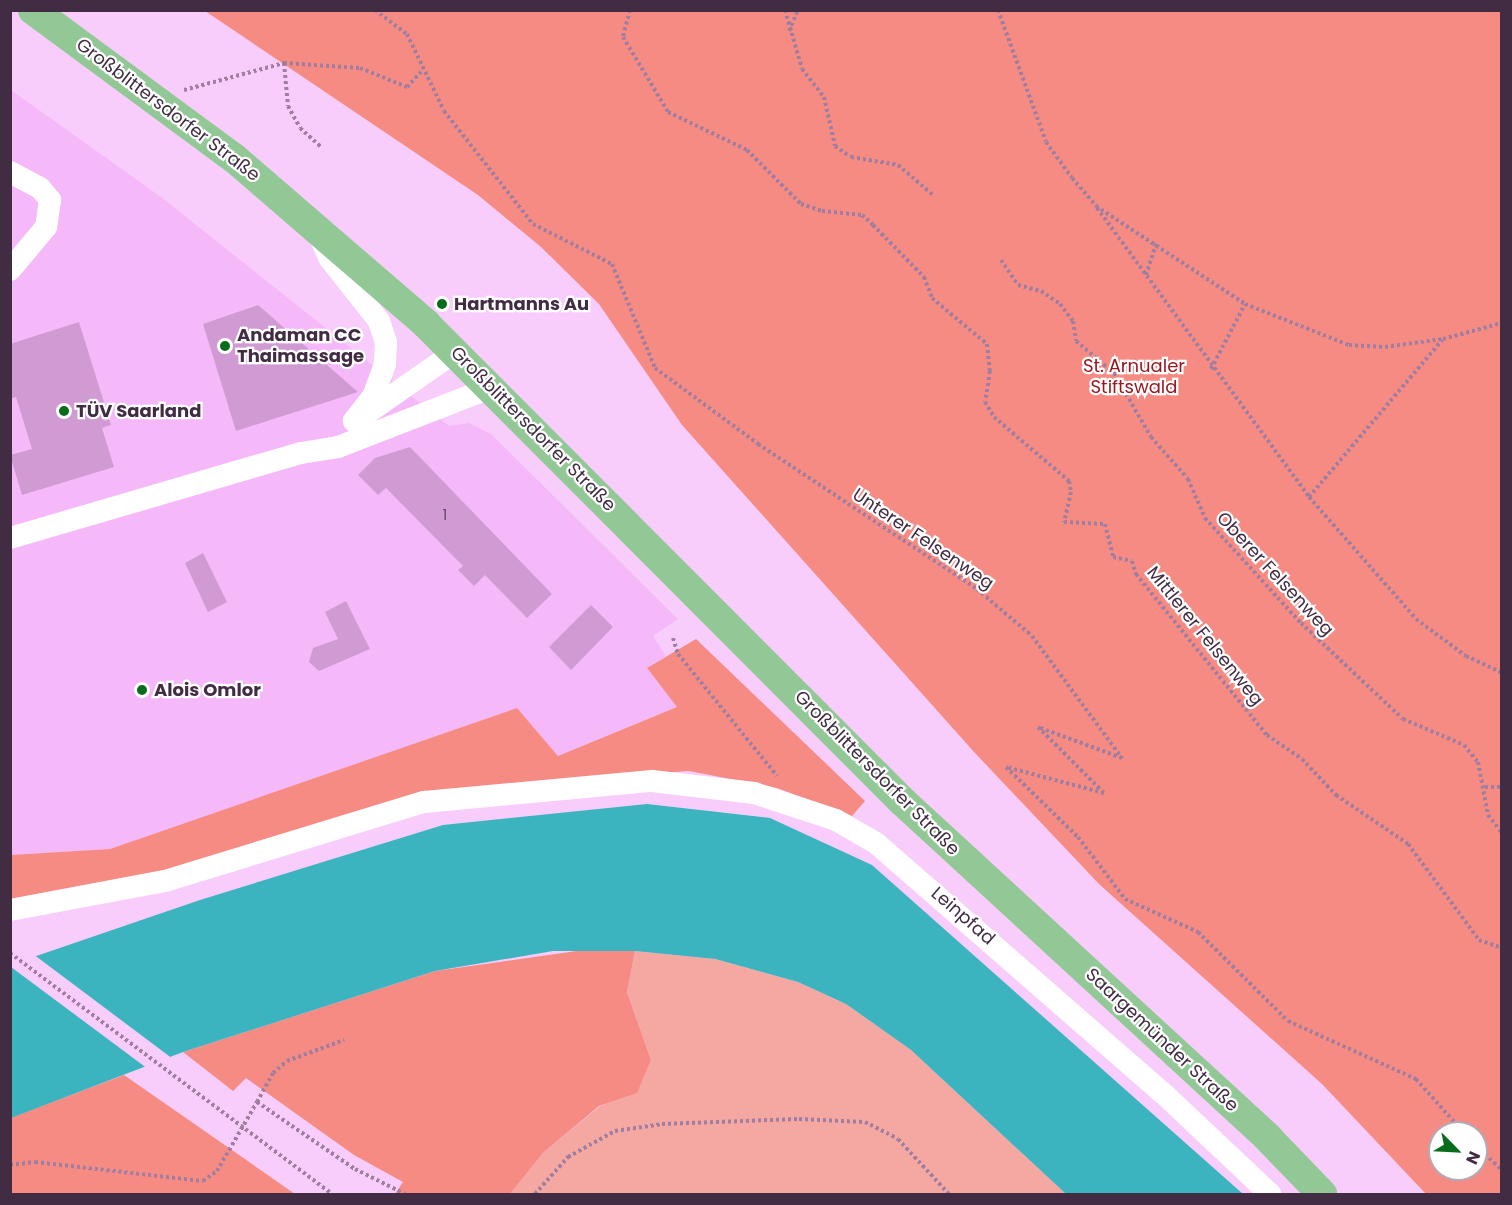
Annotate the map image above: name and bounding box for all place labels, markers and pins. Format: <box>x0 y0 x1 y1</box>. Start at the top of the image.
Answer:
place label: Hartmanns Au <box>454 293 589 315</box>
marker: Hartmanns Au <box>435 297 449 311</box>
place label: Andaman CC Thaimassage <box>237 325 364 368</box>
marker: Andaman CC Thaimassage <box>218 339 232 353</box>
place label: TÜV Saarland <box>76 400 201 422</box>
marker: TÜV Saarland <box>57 404 71 418</box>
place label: Alois Omlor <box>154 679 261 701</box>
marker: Alois Omlor <box>135 683 149 697</box>

